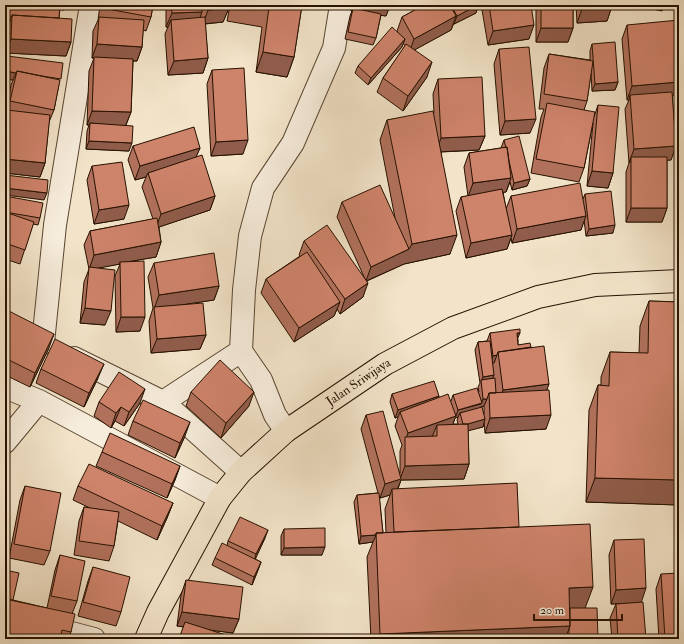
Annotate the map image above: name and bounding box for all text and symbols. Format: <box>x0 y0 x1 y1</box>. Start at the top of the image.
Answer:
street label: Jalan Sriwijaya <box>322 354 394 410</box>
scale bar <box>534 596 622 622</box>
text: 20 m <box>540 603 565 618</box>

